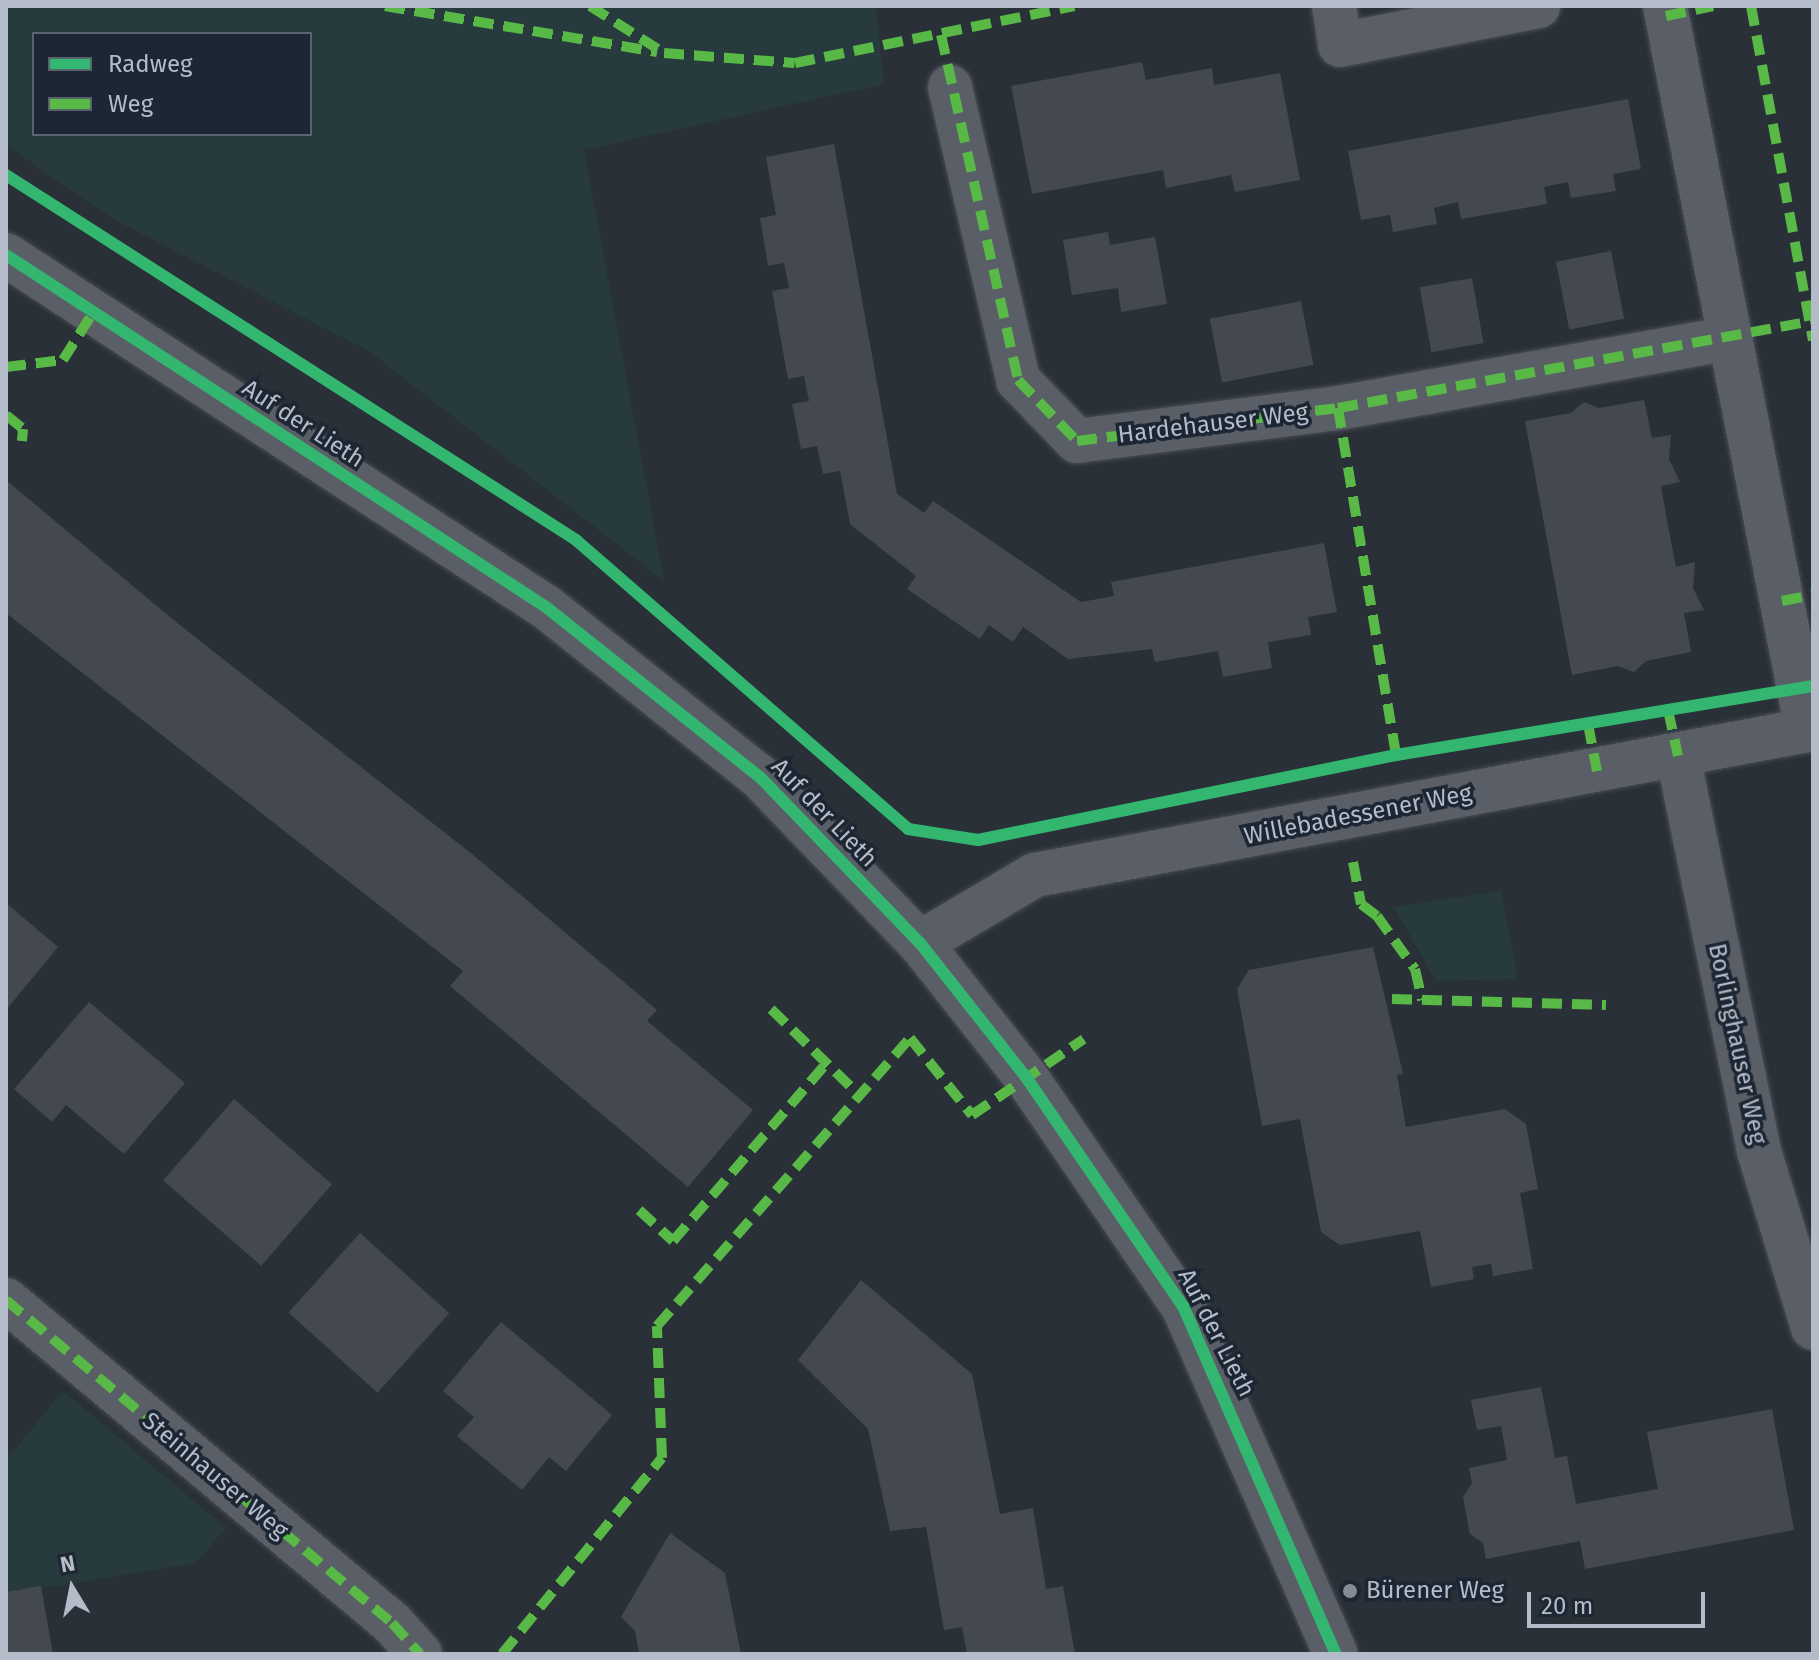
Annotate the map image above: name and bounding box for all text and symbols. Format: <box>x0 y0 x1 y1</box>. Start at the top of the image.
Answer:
legend <box>32 32 312 136</box>
text: Radweg <box>108 50 192 78</box>
text: Weg <box>108 90 153 118</box>
street label: Auf der Lieth <box>237 374 369 474</box>
street label: Hardehauser Weg <box>1116 398 1310 450</box>
street label: Auf der Lieth <box>765 753 883 873</box>
street label: Willebadessener Weg <box>1242 779 1474 851</box>
street label: Borlinghauser Weg <box>1702 941 1772 1147</box>
street label: Auf der Lieth <box>1171 1264 1261 1402</box>
street label: Steinhauser Weg <box>136 1407 294 1545</box>
north arrow <box>32 1548 112 1628</box>
text: N <box>58 1549 77 1578</box>
scale bar <box>1531 1576 1709 1626</box>
place label: Bürener Weg <box>1366 1577 1504 1605</box>
marker: Bürener Weg <box>1341 1582 1359 1600</box>
text: 20 m <box>1541 1592 1593 1620</box>

